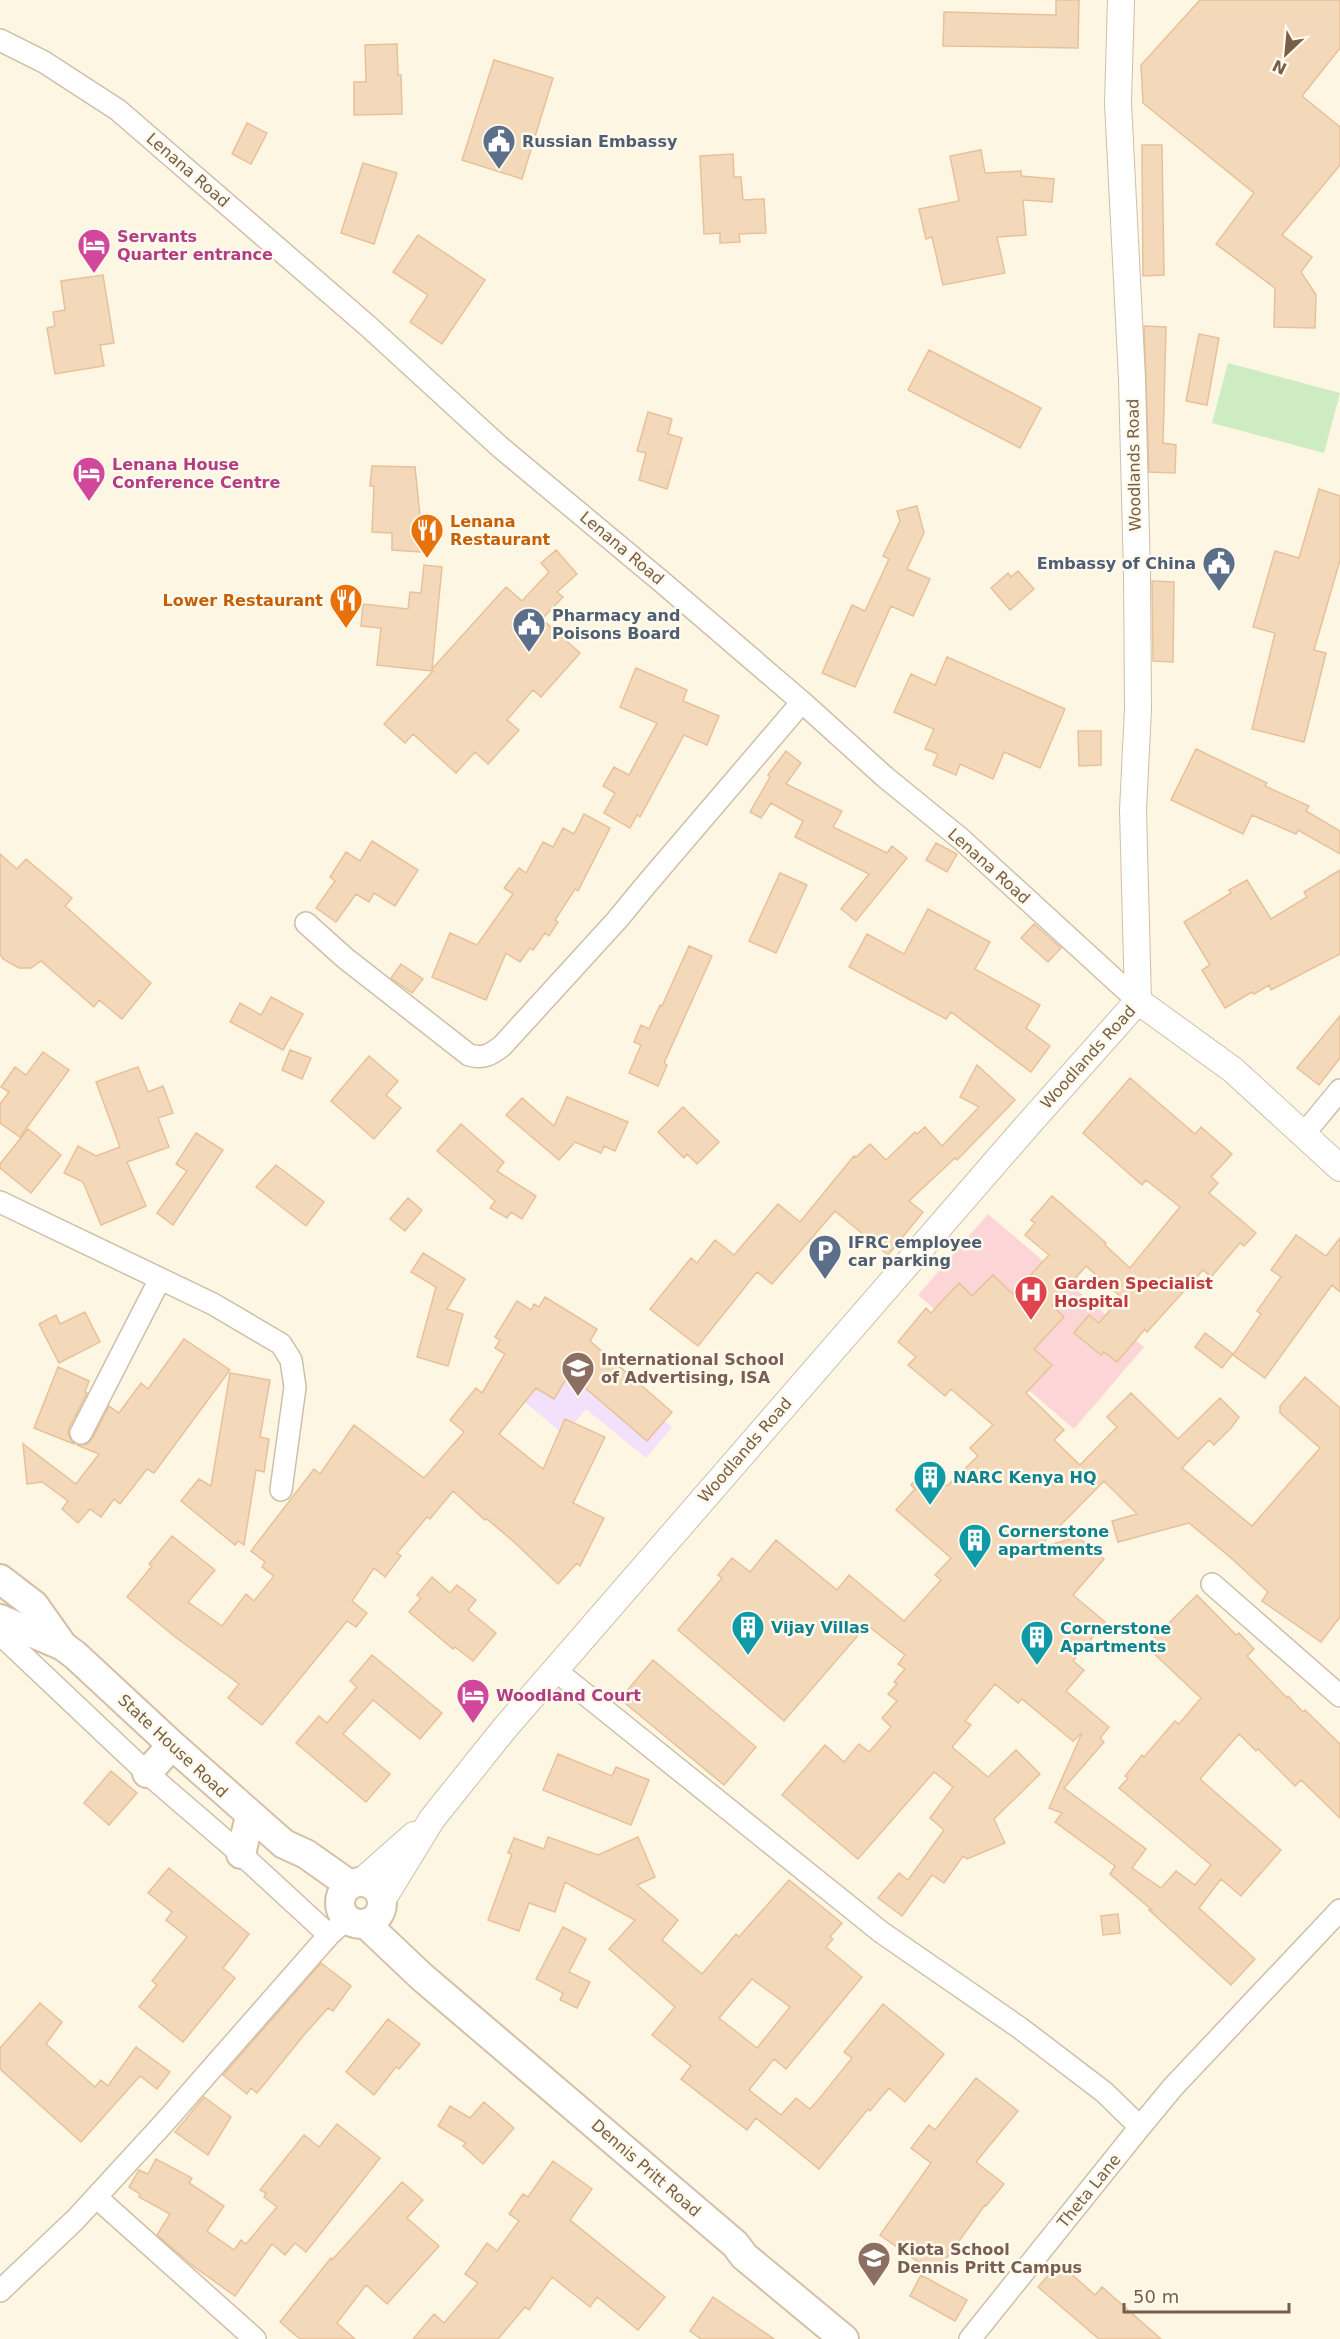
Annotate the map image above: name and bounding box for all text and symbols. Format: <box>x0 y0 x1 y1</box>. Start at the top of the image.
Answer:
north arrow <box>1256 24 1316 84</box>
text: N <box>1269 56 1290 79</box>
public building icon: Russian Embassy <box>481 123 517 170</box>
street label: Lenana Road <box>143 129 233 211</box>
place label: Russian Embassy <box>522 132 678 151</box>
hotel icon: Servants Quarter entrance <box>76 227 112 274</box>
place label: Servants Quarter entrance <box>117 227 273 264</box>
street label: Woodlands Road <box>1123 398 1145 532</box>
hotel icon: Lenana House Conference Centre <box>71 455 107 502</box>
place label: Lenana House Conference Centre <box>112 455 281 492</box>
street label: Lenana Road <box>576 507 668 589</box>
restaurant icon: Lenana Restaurant <box>409 512 445 559</box>
place label: Lenana Restaurant <box>450 512 551 549</box>
public building icon: Embassy of China <box>1201 545 1237 592</box>
place label: Embassy of China <box>1037 554 1196 573</box>
restaurant icon: Lower Restaurant <box>328 582 364 629</box>
place label: Lower Restaurant <box>162 591 323 610</box>
public building icon: Pharmacy and Poisons Board <box>511 606 547 653</box>
place label: Pharmacy and Poisons Board <box>552 606 681 643</box>
street label: Lenana Road <box>944 824 1034 908</box>
street label: Woodlands Road <box>1037 1001 1139 1113</box>
parking icon: IFRC employee car parking <box>807 1233 843 1280</box>
place label: IFRC employee car parking <box>848 1233 982 1270</box>
hospital icon: Garden Specialist Hospital <box>1013 1274 1049 1321</box>
place label: Garden Specialist Hospital <box>1054 1274 1213 1311</box>
school or university icon: International School of Advertising, ISA <box>560 1350 596 1397</box>
place label: International School of Advertising, ISA <box>601 1350 784 1387</box>
street label: Woodlands Road <box>694 1394 796 1506</box>
building icon: NARC Kenya HQ <box>912 1459 948 1506</box>
place label: NARC Kenya HQ <box>953 1468 1097 1487</box>
building icon: Cornerstone apartments <box>957 1522 993 1569</box>
place label: Cornerstone apartments <box>998 1522 1109 1559</box>
building icon: Vijay Villas <box>730 1609 766 1656</box>
place label: Vijay Villas <box>771 1618 869 1637</box>
building icon: Cornerstone Apartments <box>1019 1619 1055 1666</box>
place label: Cornerstone Apartments <box>1060 1619 1171 1656</box>
hotel icon: Woodland Court <box>455 1677 491 1724</box>
place label: Woodland Court <box>496 1686 641 1705</box>
street label: State House Road <box>114 1690 232 1802</box>
street label: Dennis Pritt Road <box>588 2115 704 2221</box>
street label: Theta Lane <box>1053 2150 1125 2233</box>
school or university icon: Kiota School Dennis Pritt Campus <box>856 2240 892 2287</box>
place label: Kiota School Dennis Pritt Campus <box>897 2240 1082 2277</box>
scale bar <box>1124 2276 1289 2314</box>
text: 50 m <box>1133 2286 1179 2307</box>

